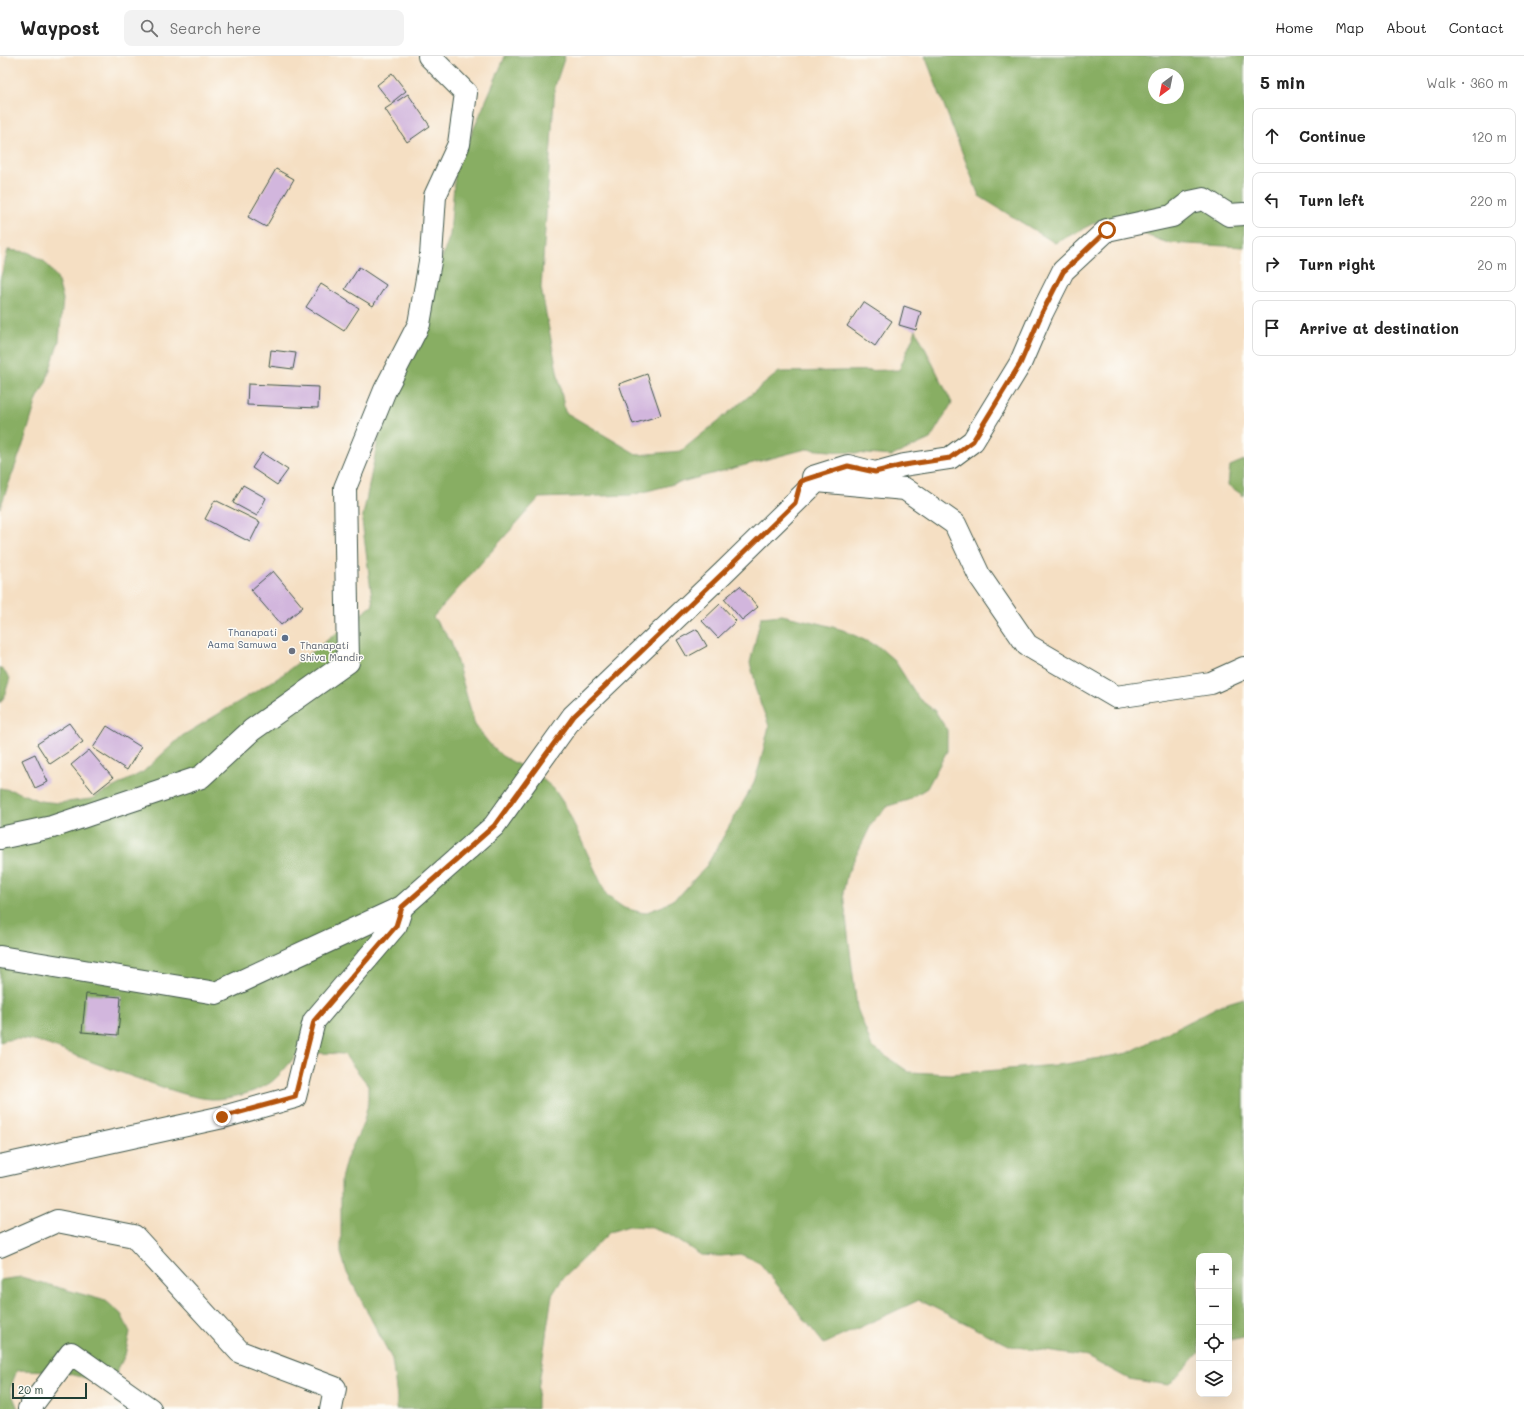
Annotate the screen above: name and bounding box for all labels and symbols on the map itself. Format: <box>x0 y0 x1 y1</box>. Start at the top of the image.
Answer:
north arrow <box>1148 68 1184 104</box>
route start <box>1098 221 1116 239</box>
place label: Thanapati Aama Samuwa <box>207 625 277 651</box>
marker: Thanapati Aama Samuwa <box>280 633 290 643</box>
place label: Thanapati Shiva Mandir <box>300 638 363 664</box>
marker: Thanapati Shiva Mandir <box>287 646 297 656</box>
route end <box>213 1108 231 1126</box>
scale bar <box>12 1381 87 1400</box>

